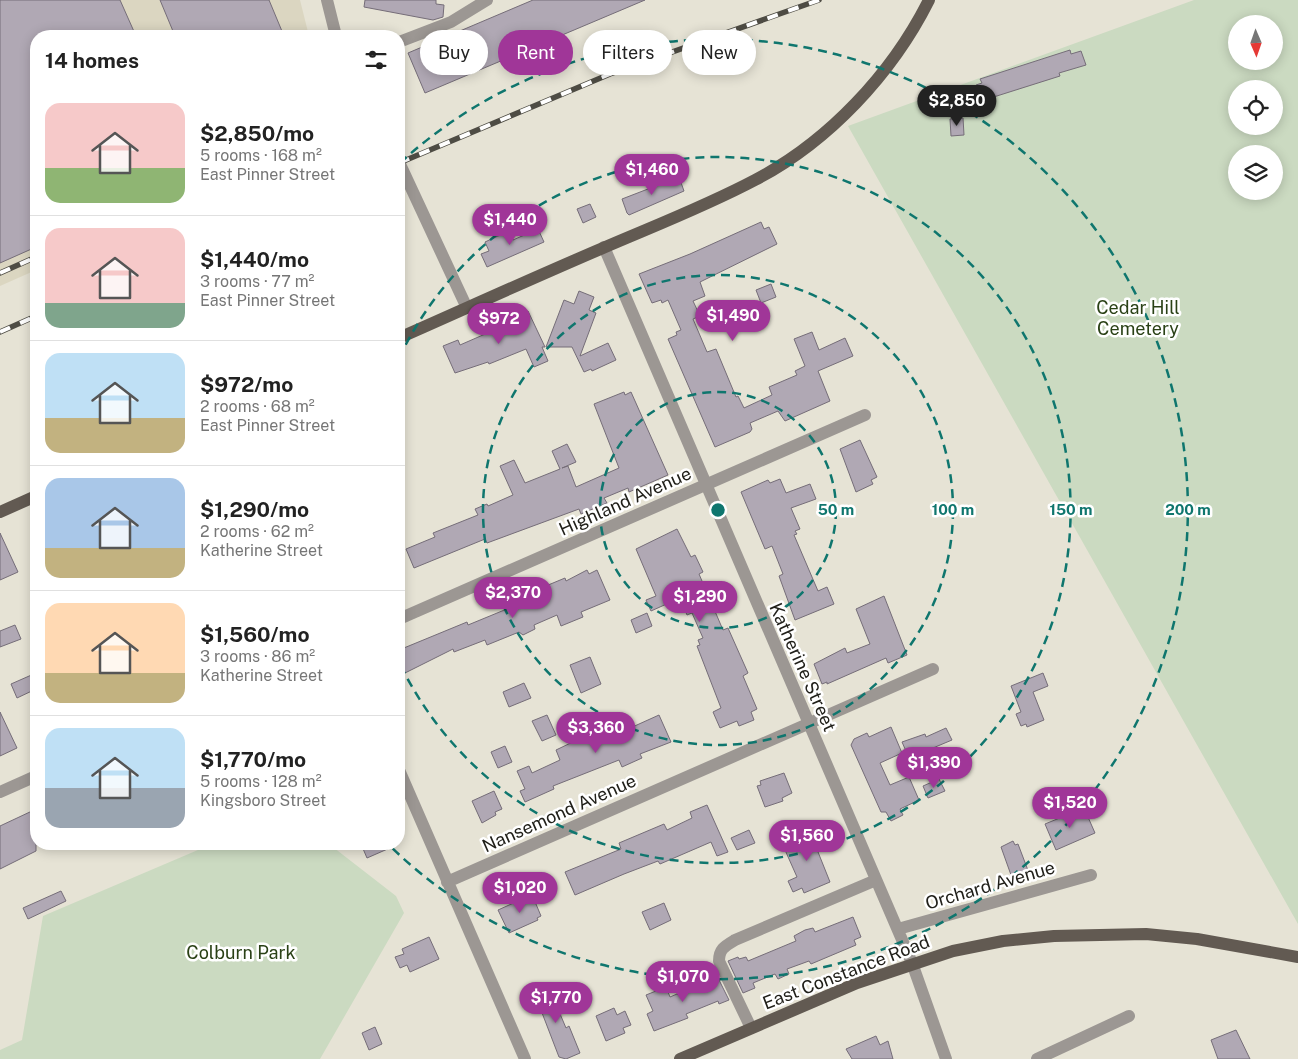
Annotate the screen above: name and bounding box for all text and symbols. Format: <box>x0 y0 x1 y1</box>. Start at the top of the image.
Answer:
north arrow <box>1228 15 1282 70</box>
map controls <box>1228 15 1283 200</box>
chip: Buy <box>420 30 488 75</box>
chip: Rent <box>498 30 573 75</box>
chip: Filters <box>583 30 672 75</box>
chip: New <box>682 30 756 75</box>
icon: filters <box>362 46 390 74</box>
text: 14 homes <box>45 48 139 73</box>
button: locate <box>1228 80 1283 135</box>
pin: $2,850 <box>916 84 998 127</box>
text: $2,850 <box>928 91 986 110</box>
text: $2,850/mo <box>200 121 314 146</box>
icon: home <box>85 123 145 183</box>
button: layers <box>1228 145 1283 200</box>
text: 5 rooms · 168 m² <box>200 146 322 165</box>
pin: $1,460 <box>611 154 693 196</box>
text: $1,460 <box>625 160 679 179</box>
text: East Pinner Street <box>200 165 335 184</box>
pin: $1,440 <box>469 204 551 246</box>
text: $1,440 <box>483 210 537 229</box>
text: $1,440/mo <box>200 247 309 272</box>
icon: home <box>85 248 145 308</box>
text: 3 rooms · 77 m² <box>200 272 314 291</box>
text: East Pinner Street <box>200 291 335 310</box>
park label: Cedar Hill Cemetery <box>1096 297 1180 339</box>
pin: $1,490 <box>692 300 774 342</box>
pin: $972 <box>469 302 529 345</box>
text: $1,490 <box>706 306 760 325</box>
text: $972 <box>478 309 520 328</box>
text: $972/mo <box>200 372 293 397</box>
icon: home <box>85 373 145 433</box>
text: 2 rooms · 68 m² <box>200 397 315 416</box>
text: East Pinner Street <box>200 416 335 435</box>
street label: Highland Avenue <box>556 462 694 540</box>
text: $1,290/mo <box>200 497 309 522</box>
icon: home <box>85 498 145 558</box>
centre of rings <box>709 501 727 519</box>
text: 50 m <box>818 501 854 518</box>
text: 100 m <box>932 501 974 518</box>
text: 150 m <box>1049 501 1093 518</box>
text: 200 m <box>1165 501 1211 518</box>
text: 2 rooms · 62 m² <box>200 522 314 541</box>
text: Katherine Street <box>200 541 323 560</box>
pin: $2,370 <box>472 576 554 619</box>
pin: $1,290 <box>659 580 741 623</box>
text: $2,370 <box>485 583 541 602</box>
text: $1,290 <box>673 587 727 606</box>
street label: Katherine Street <box>765 600 841 734</box>
text: $1,560/mo <box>200 622 310 647</box>
icon: home <box>85 623 145 683</box>
text: 3 rooms · 86 m² <box>200 647 315 666</box>
text: Katherine Street <box>200 666 323 685</box>
pin: $3,360 <box>555 712 637 754</box>
text: $3,360 <box>567 718 625 737</box>
pin: $1,390 <box>893 746 975 789</box>
text: $1,770/mo <box>200 747 306 772</box>
icon: home <box>85 748 145 808</box>
text: $1,390 <box>907 753 961 772</box>
street label: Nansemond Avenue <box>479 770 639 856</box>
text: 5 rooms · 128 m² <box>200 772 322 791</box>
pin: $1,520 <box>1029 786 1111 829</box>
text: Kingsboro Street <box>200 791 326 810</box>
text: $1,520 <box>1043 793 1097 812</box>
pin: $1,560 <box>766 820 848 862</box>
text: $1,560 <box>780 826 834 845</box>
street label: Orchard Avenue <box>923 856 1057 914</box>
pin: $1,020 <box>479 872 561 914</box>
text: $1,020 <box>494 878 546 897</box>
street label: East Constance Road <box>760 930 932 1014</box>
park label: Colburn Park <box>186 942 296 963</box>
pin: $1,070 <box>642 960 724 1003</box>
text: $1,070 <box>657 967 709 986</box>
pin: $1,770 <box>515 982 597 1024</box>
text: $1,770 <box>530 988 582 1007</box>

